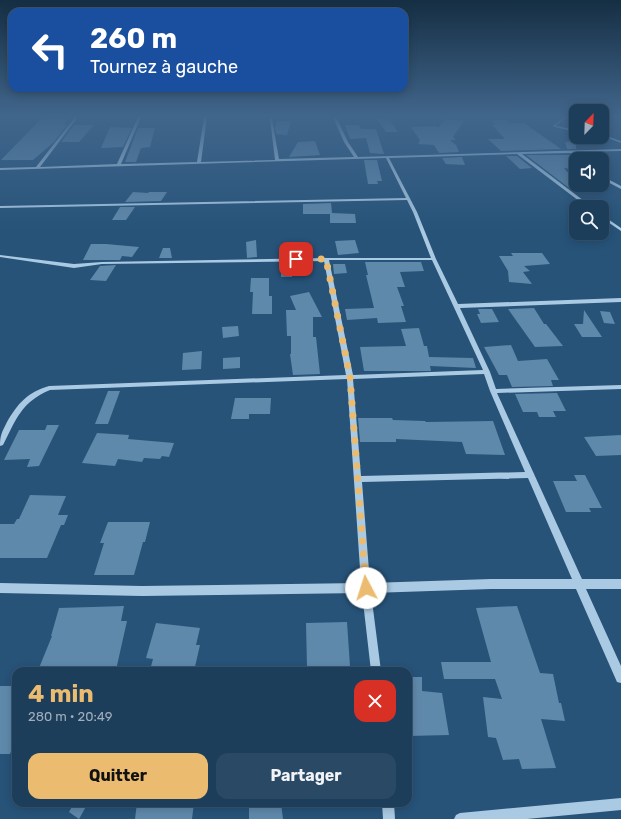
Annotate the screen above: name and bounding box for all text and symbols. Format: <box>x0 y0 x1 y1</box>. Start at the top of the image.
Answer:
text: 260 m <box>90 22 177 55</box>
icon: left <box>24 24 76 76</box>
text: Tournez à gauche <box>90 56 238 78</box>
north arrow <box>569 104 609 144</box>
map controls <box>569 104 609 240</box>
button: sound <box>569 152 609 192</box>
button: search <box>569 200 609 240</box>
pin <box>279 242 313 276</box>
icon: arrive <box>285 248 307 270</box>
position arrow <box>345 567 387 609</box>
text: 4 min <box>28 680 94 708</box>
button: close <box>354 680 396 722</box>
text: 280 m · 20:49 <box>28 709 112 724</box>
button: Quitter <box>28 753 208 799</box>
button: Partager <box>216 753 396 799</box>

